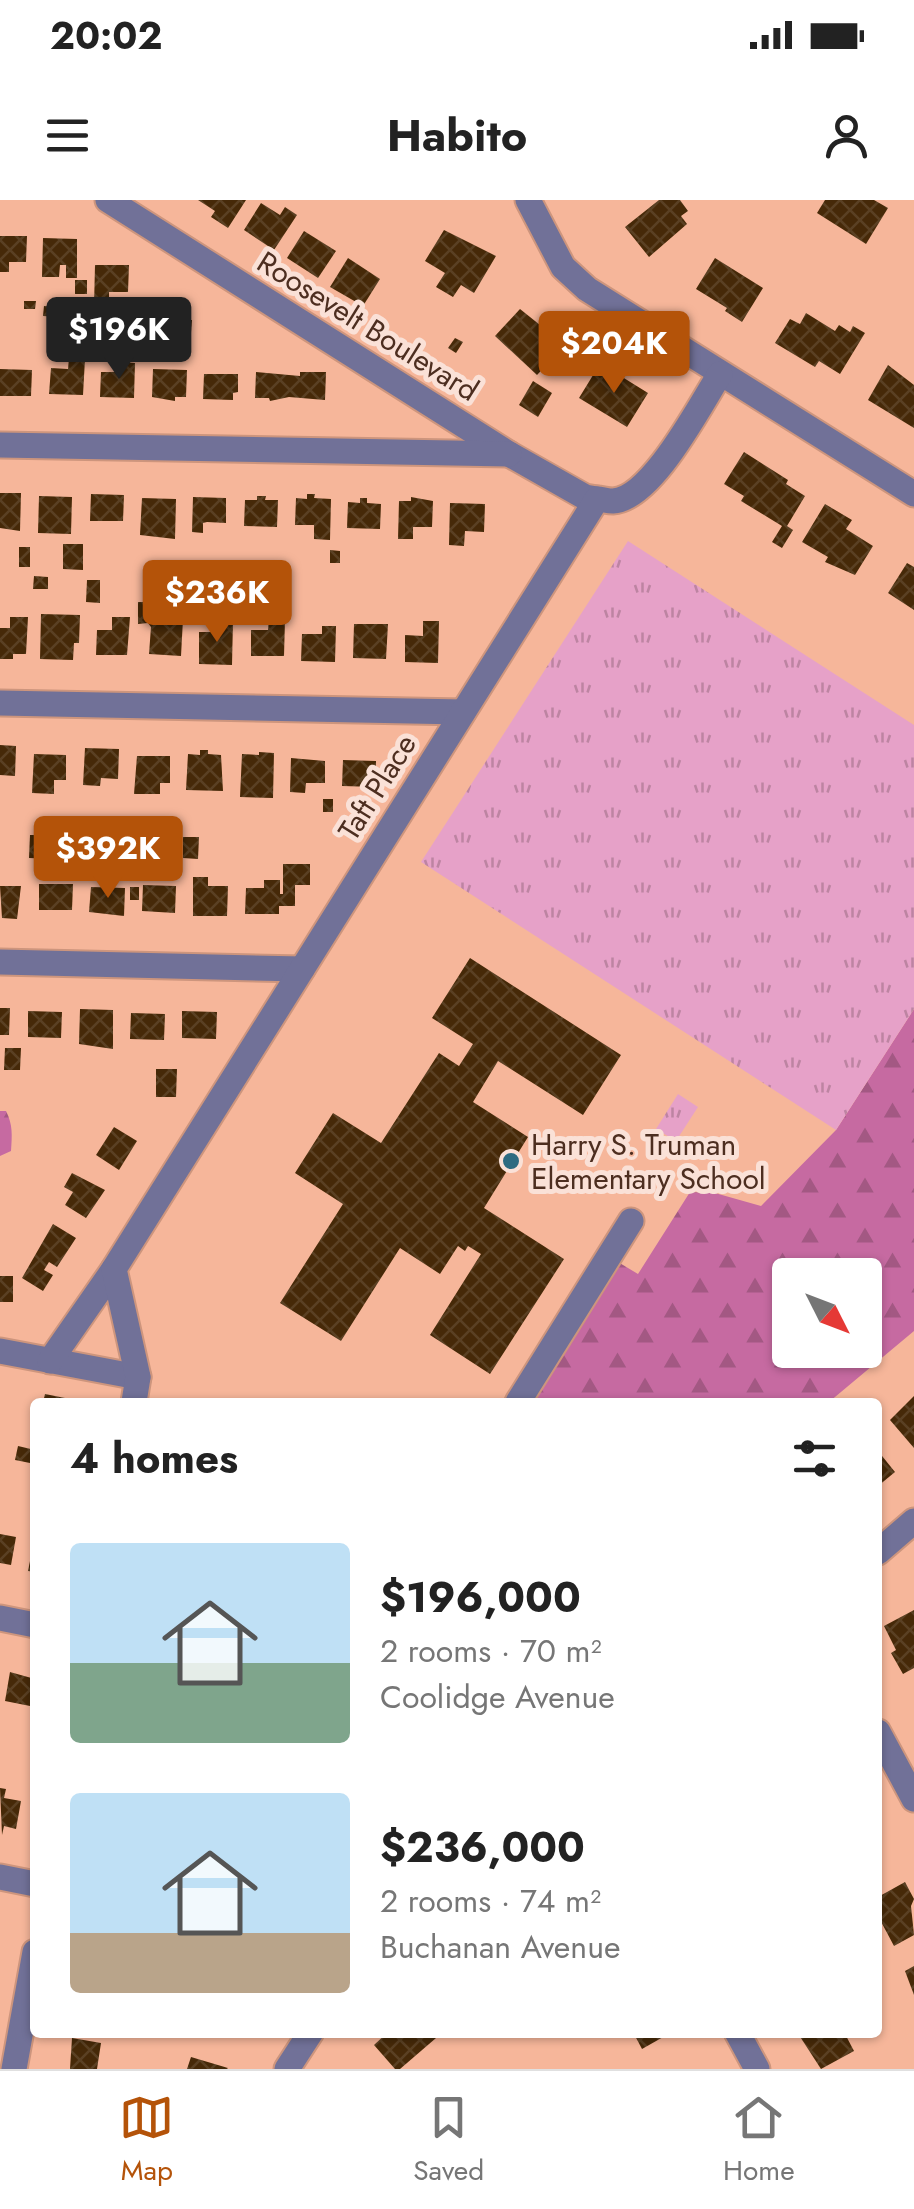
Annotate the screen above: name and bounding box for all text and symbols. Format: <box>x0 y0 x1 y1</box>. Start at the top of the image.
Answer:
text: 20:02 <box>50 8 162 63</box>
text: Habito <box>387 103 527 168</box>
icon: menu <box>40 108 95 163</box>
icon: person <box>819 108 874 163</box>
street label: Roosevelt Boulevard <box>249 241 487 411</box>
pin: $196K <box>49 297 189 382</box>
text: $196K <box>68 306 170 352</box>
pin: $204K <box>544 311 684 396</box>
text: $204K <box>561 320 667 366</box>
pin: $236K <box>147 560 287 645</box>
text: $236K <box>165 569 269 615</box>
street label: Taft Place <box>328 726 426 848</box>
pin: $392K <box>38 816 178 901</box>
text: $392K <box>56 825 160 871</box>
place label: Harry S. Truman Elementary School <box>531 1123 766 1200</box>
marker: Harry S. Truman Elementary School <box>500 1150 522 1172</box>
north arrow <box>772 1258 882 1368</box>
map controls <box>772 1258 882 1368</box>
text: 4 homes <box>70 1428 238 1489</box>
icon: filters <box>787 1431 842 1486</box>
text: $196,000 <box>380 1567 581 1628</box>
icon: home <box>150 1583 270 1703</box>
text: 2 rooms · 70 m² <box>380 1628 602 1674</box>
text: Coolidge Avenue <box>380 1674 615 1720</box>
text: $236,000 <box>380 1817 585 1878</box>
icon: home <box>150 1833 270 1953</box>
text: 2 rooms · 74 m² <box>380 1878 601 1924</box>
text: Buchanan Avenue <box>380 1924 620 1970</box>
tab: Map <box>119 2090 174 2191</box>
tab: Saved <box>413 2090 484 2191</box>
tab: Home <box>723 2090 795 2191</box>

